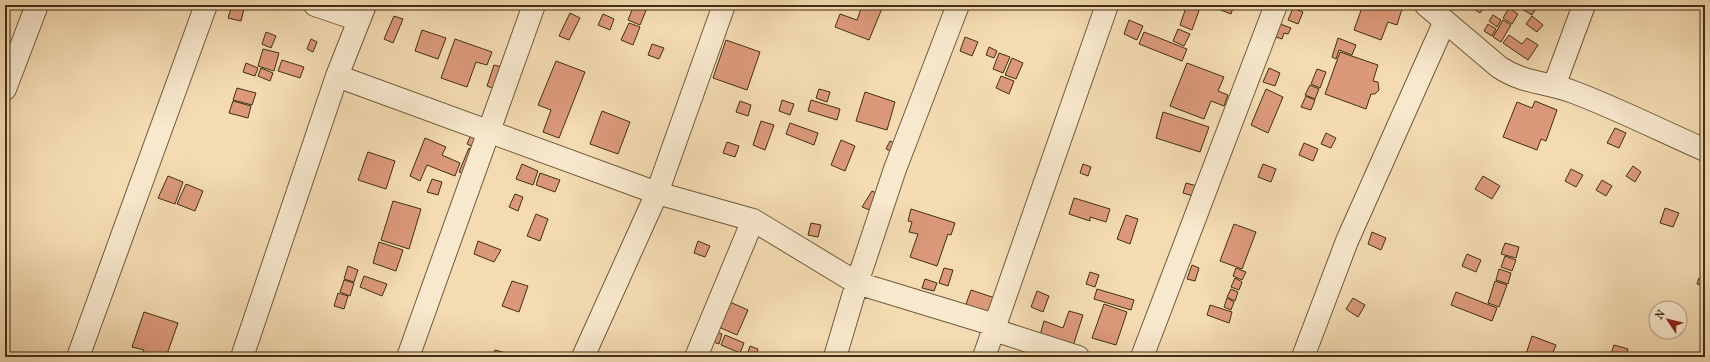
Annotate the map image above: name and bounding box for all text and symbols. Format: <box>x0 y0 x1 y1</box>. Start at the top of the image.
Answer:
north arrow <box>1648 300 1688 340</box>
text: N <box>1652 307 1668 322</box>

